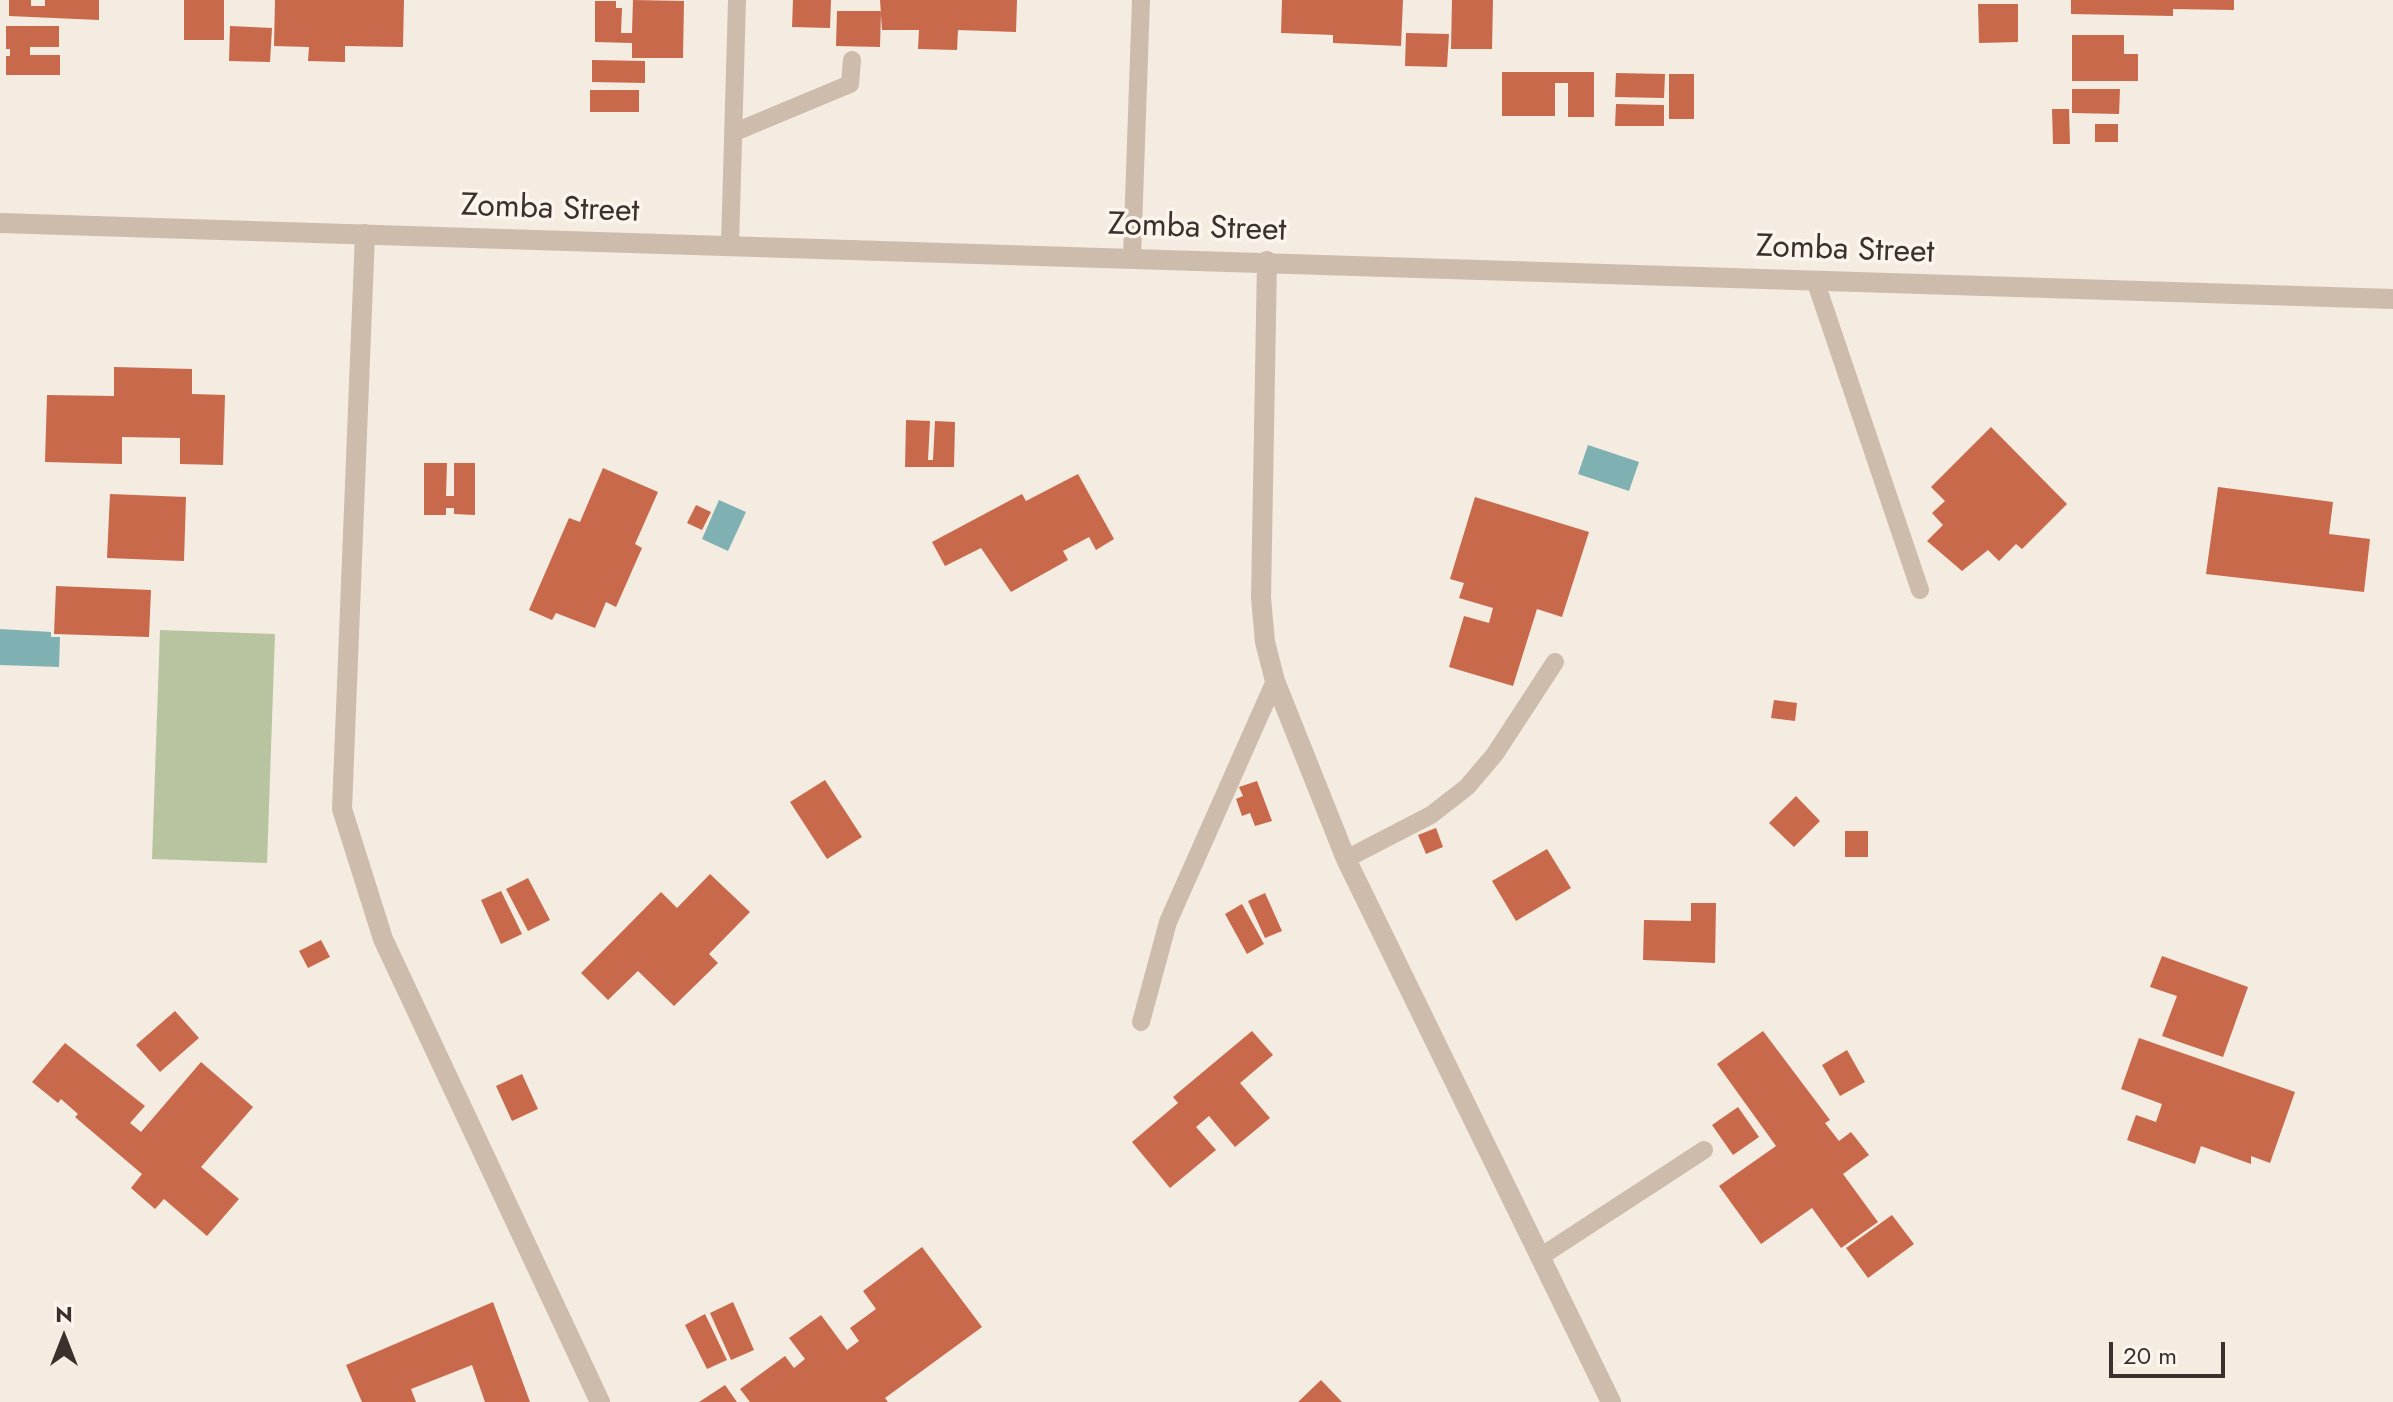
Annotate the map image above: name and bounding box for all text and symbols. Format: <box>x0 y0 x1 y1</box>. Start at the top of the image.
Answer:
street label: Zomba Street <box>460 188 640 232</box>
street label: Zomba Street <box>1107 207 1287 251</box>
street label: Zomba Street <box>1755 229 1935 273</box>
north arrow <box>24 1298 104 1378</box>
text: N <box>55 1298 73 1330</box>
scale bar <box>2113 1326 2229 1376</box>
text: 20 m <box>2123 1338 2177 1373</box>

